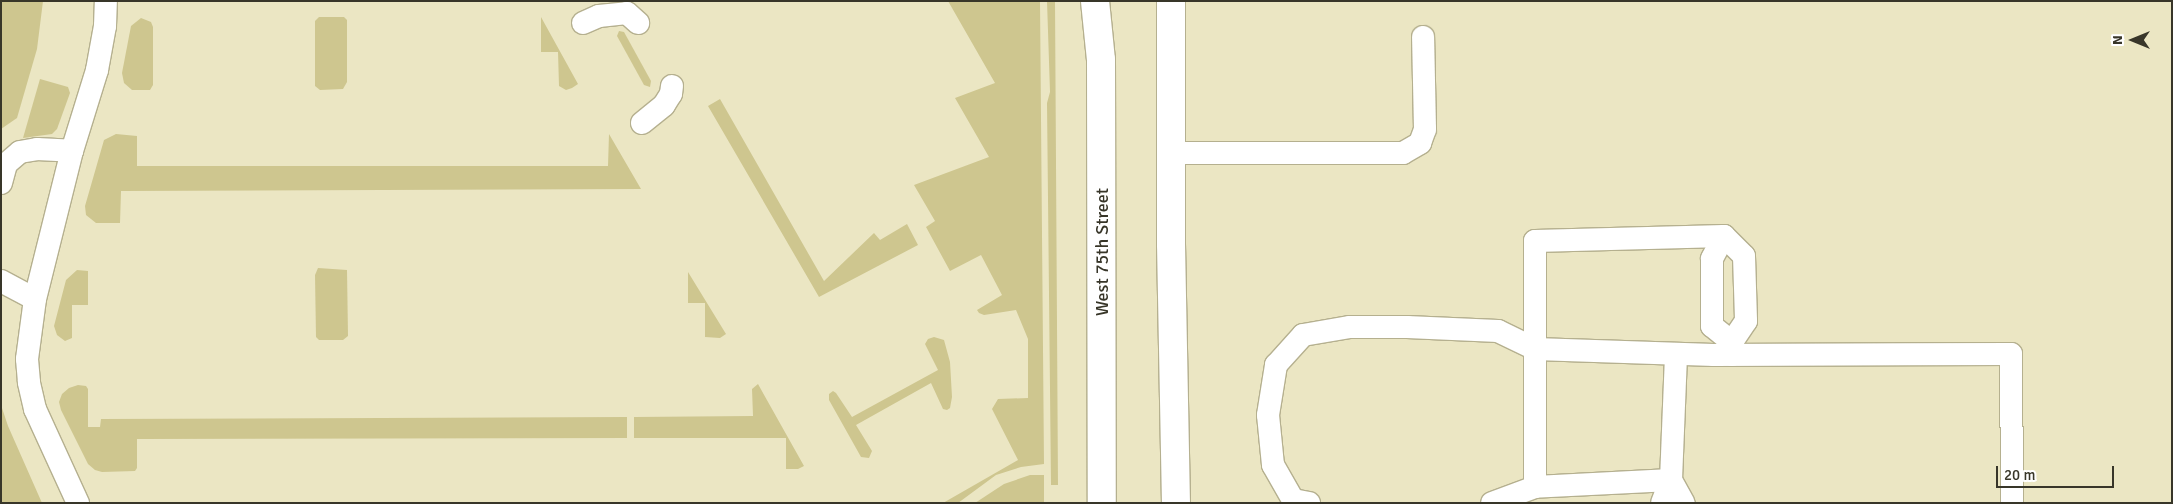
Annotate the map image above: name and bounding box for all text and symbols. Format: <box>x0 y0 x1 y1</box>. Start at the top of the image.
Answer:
north arrow <box>2108 15 2158 65</box>
text: N <box>2109 35 2126 45</box>
street label: West 75th Street <box>1091 188 1113 316</box>
scale bar <box>1998 456 2116 488</box>
text: 20 m <box>2004 466 2035 484</box>

